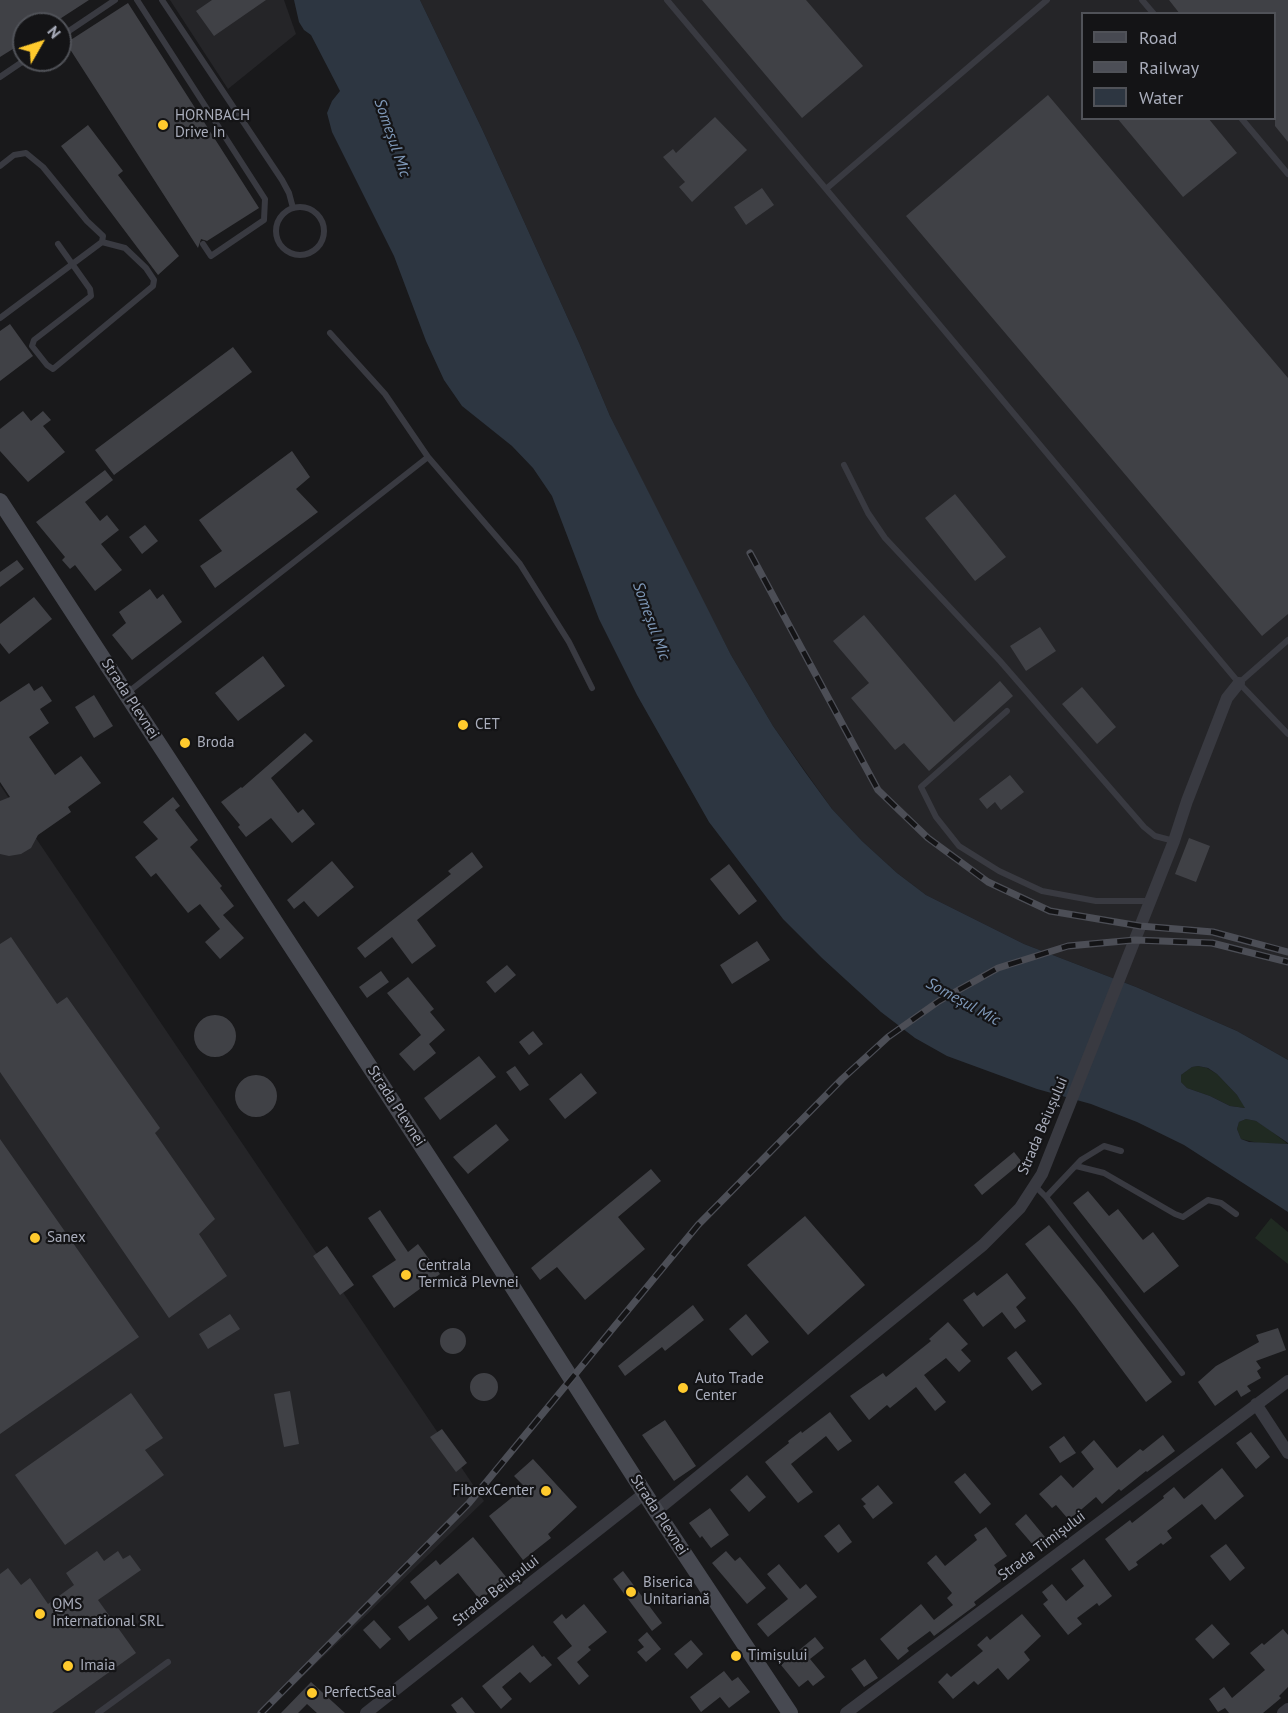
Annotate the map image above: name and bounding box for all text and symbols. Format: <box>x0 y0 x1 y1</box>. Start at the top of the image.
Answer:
north arrow <box>12 12 72 72</box>
legend <box>1081 12 1276 120</box>
text: N <box>43 22 66 42</box>
text: Road <box>1139 26 1177 49</box>
text: Railway <box>1139 56 1199 79</box>
text: Water <box>1139 86 1183 109</box>
water label: Someșul Mic <box>370 96 414 180</box>
place label: HORNBACH Drive In <box>175 107 250 142</box>
marker: HORNBACH Drive In <box>156 118 170 132</box>
water label: Someșul Mic <box>628 579 674 663</box>
street label: Strada Plevnei <box>97 655 163 743</box>
place label: CET <box>475 716 500 734</box>
marker: CET <box>456 718 470 732</box>
place label: Broda <box>197 734 234 752</box>
marker: Broda <box>178 736 192 750</box>
water label: Someșul Mic <box>923 974 1003 1030</box>
street label: Strada Plevnei <box>363 1062 429 1150</box>
street label: Strada Beiușului <box>1014 1074 1072 1178</box>
place label: Sanex <box>47 1229 86 1247</box>
marker: Sanex <box>28 1231 42 1245</box>
place label: Centrala Termică Plevnei <box>418 1257 519 1292</box>
marker: Centrala Termică Plevnei <box>399 1268 413 1282</box>
place label: Auto Trade Center <box>695 1370 764 1405</box>
marker: Auto Trade Center <box>676 1381 690 1395</box>
street label: Strada Plevnei <box>626 1471 692 1559</box>
place label: FibrexCenter <box>453 1482 534 1500</box>
marker: FibrexCenter <box>539 1484 553 1498</box>
street label: Strada Timișului <box>995 1507 1089 1585</box>
street label: Strada Beiușului <box>449 1552 543 1630</box>
place label: Biserica Unitariană <box>643 1574 710 1609</box>
marker: Biserica Unitariană <box>624 1585 638 1599</box>
place label: QMS International SRL <box>52 1596 164 1631</box>
marker: QMS International SRL <box>33 1607 47 1621</box>
place label: Timișului <box>748 1647 807 1665</box>
marker: Timișului <box>729 1649 743 1663</box>
place label: Imaia <box>80 1657 115 1675</box>
marker: Imaia <box>61 1659 75 1673</box>
place label: PerfectSeal <box>324 1684 396 1702</box>
marker: PerfectSeal <box>305 1686 319 1700</box>

